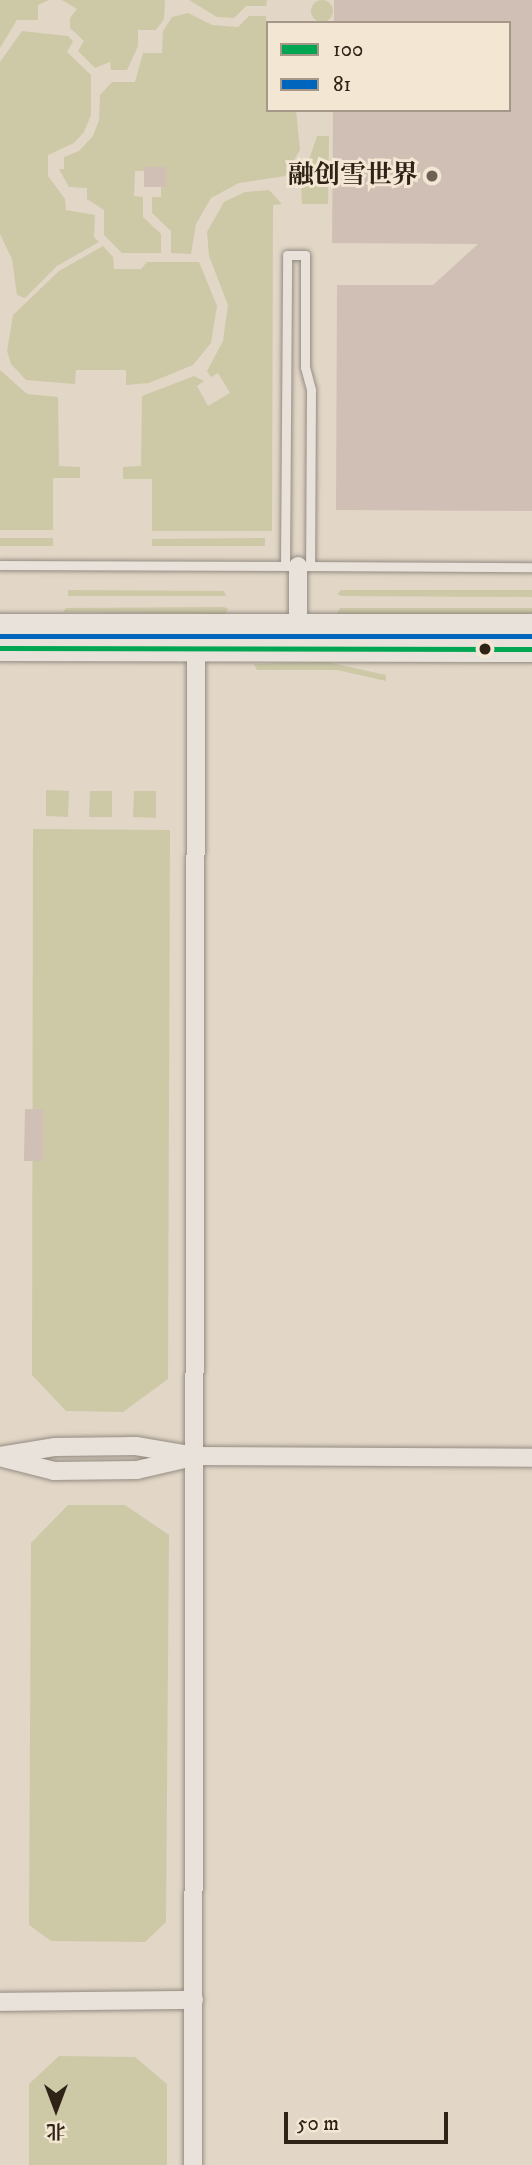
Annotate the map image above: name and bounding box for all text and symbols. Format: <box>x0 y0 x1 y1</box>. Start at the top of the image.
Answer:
legend <box>266 21 511 112</box>
text: 100 <box>333 37 363 63</box>
text: 81 <box>333 72 351 98</box>
place label: 融创雪世界 <box>288 160 418 192</box>
marker: 融创雪世界 <box>424 168 440 184</box>
unlabelled marker <box>478 642 492 656</box>
north arrow <box>21 2074 91 2144</box>
scale bar <box>287 2098 452 2142</box>
text: 50 m <box>297 2111 339 2137</box>
text: 北 <box>47 2119 66 2142</box>

